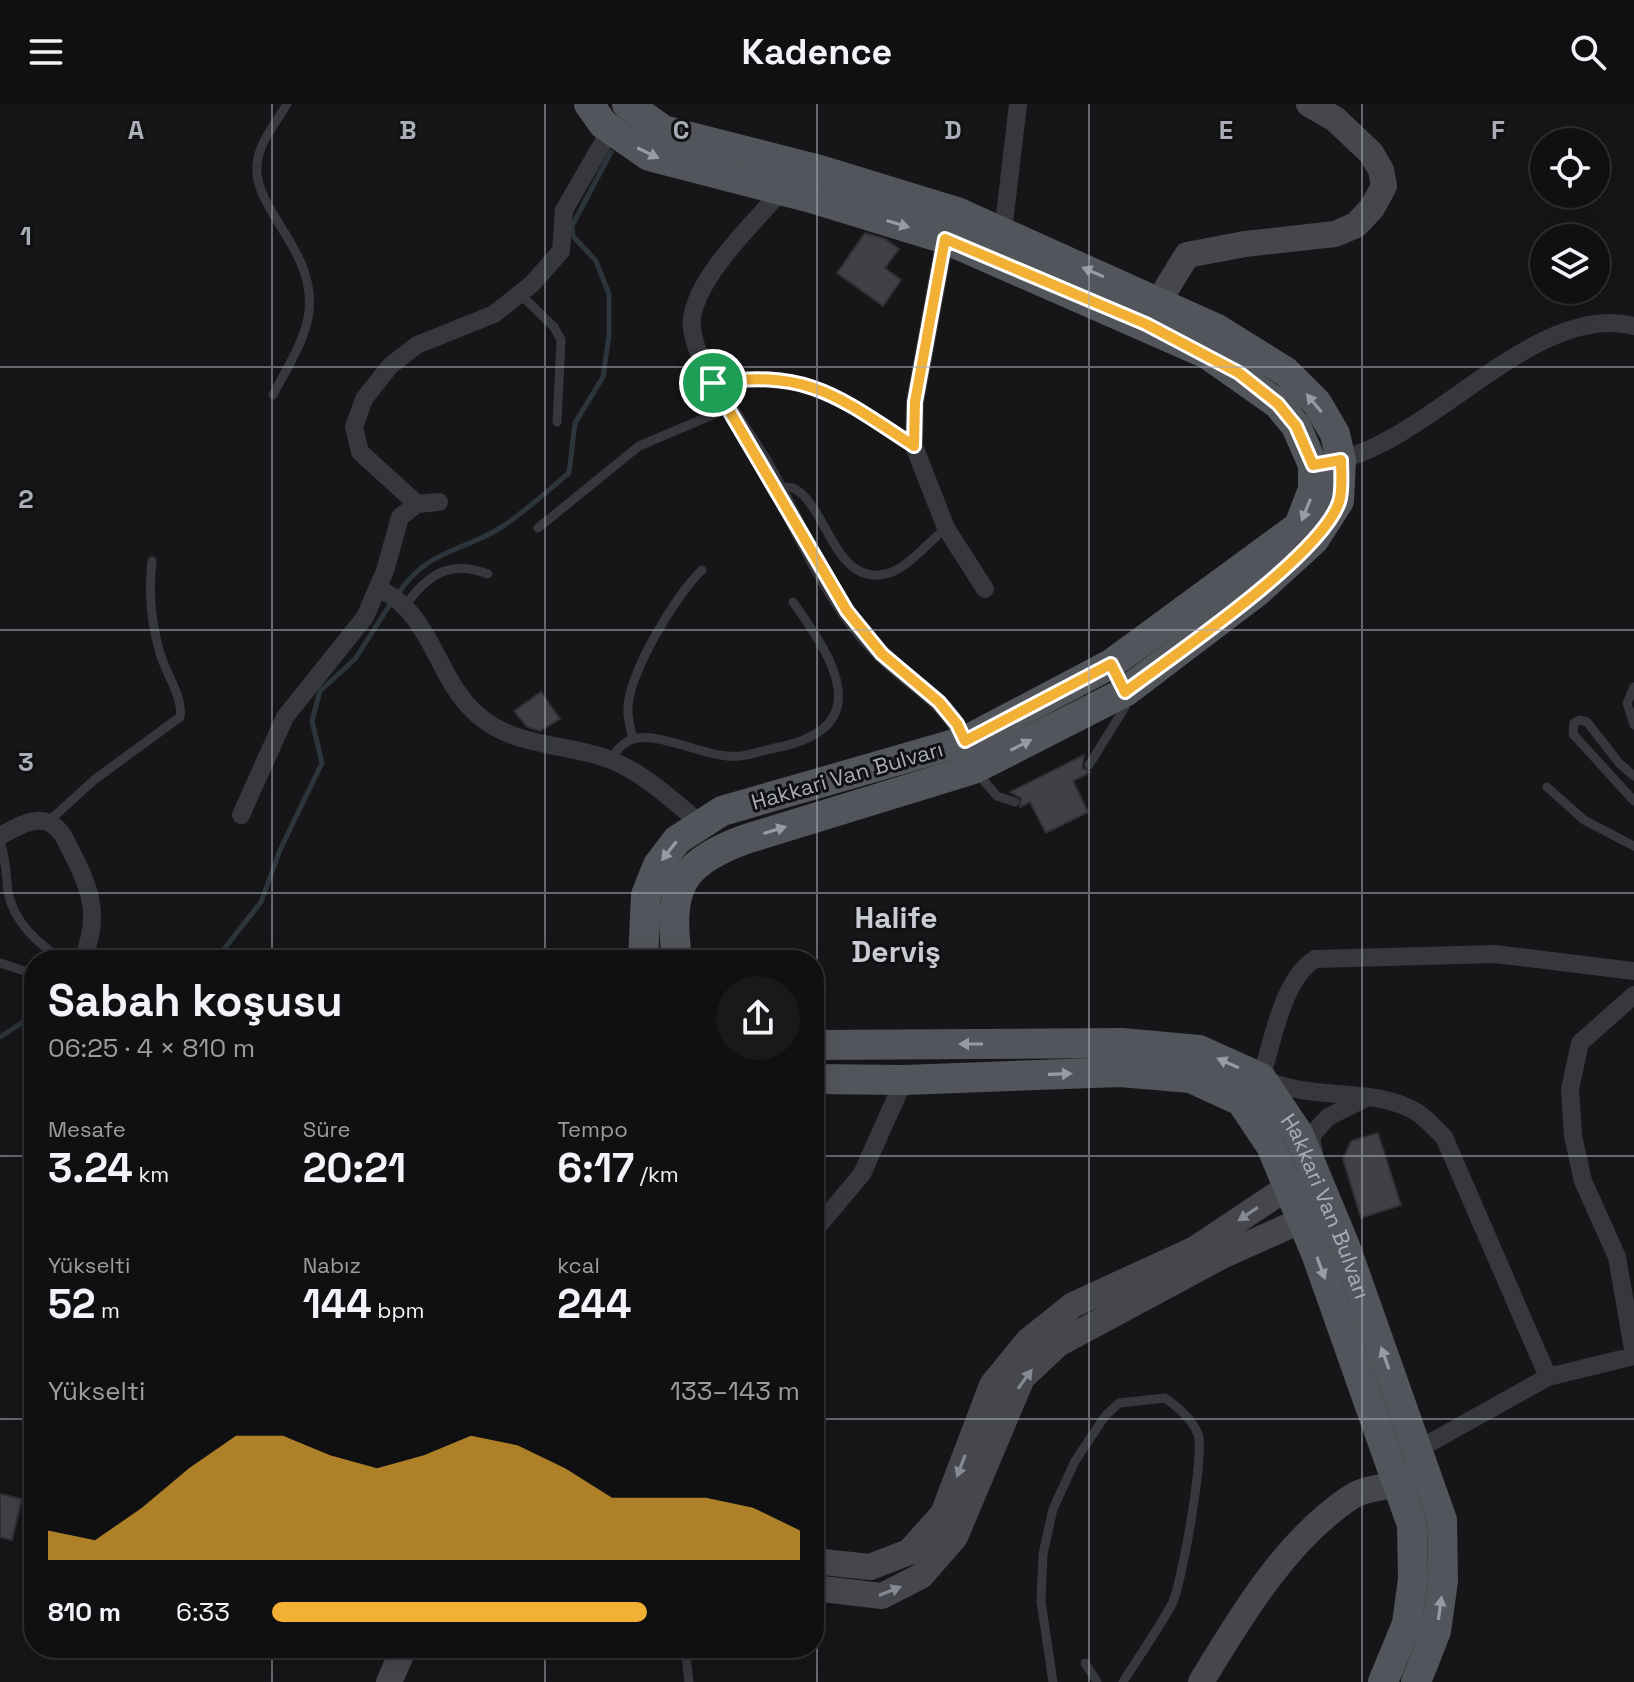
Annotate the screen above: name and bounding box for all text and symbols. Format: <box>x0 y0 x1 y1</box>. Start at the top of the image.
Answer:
text: Kadence <box>742 29 892 75</box>
icon: menu <box>24 30 68 74</box>
icon: search <box>1566 30 1610 74</box>
text: A <box>128 113 145 147</box>
text: B <box>399 113 417 147</box>
text: C <box>673 113 689 147</box>
text: D <box>944 113 962 147</box>
text: E <box>1219 113 1233 147</box>
text: F <box>1491 113 1505 147</box>
map controls <box>1530 128 1610 304</box>
button: locate <box>1530 128 1610 208</box>
one-way arrow <box>637 146 660 160</box>
one-way arrow <box>886 218 910 231</box>
text: 1 <box>20 219 32 253</box>
button: layers <box>1530 224 1610 304</box>
one-way arrow <box>1081 265 1105 278</box>
pin <box>679 349 747 417</box>
icon: arrive <box>691 361 735 405</box>
one-way arrow <box>1307 393 1323 413</box>
text: 2 <box>18 482 34 516</box>
one-way arrow <box>1299 498 1312 521</box>
street label: Hakkari Van Bulvarı <box>748 734 946 816</box>
one-way arrow <box>1009 739 1032 752</box>
text: 3 <box>18 745 34 779</box>
one-way arrow <box>764 823 788 836</box>
one-way arrow <box>661 841 678 861</box>
district label: Halife Derviş <box>851 898 941 971</box>
text: Sabah koşusu <box>48 973 343 1029</box>
button: share <box>716 976 800 1060</box>
text: 06:25 · 4 × 810 m <box>48 1031 255 1065</box>
one-way arrow <box>958 1038 983 1050</box>
one-way arrow <box>1217 1056 1240 1070</box>
one-way arrow <box>1048 1068 1073 1081</box>
street label: Hakkari Van Bulvarı <box>1275 1108 1377 1303</box>
text: Mesafe <box>48 1115 126 1143</box>
text: Süre <box>303 1115 351 1143</box>
text: Tempo <box>557 1115 628 1143</box>
text: 3.24 <box>48 1143 133 1194</box>
text: 20:21 <box>303 1143 406 1194</box>
text: 6:17 <box>557 1143 634 1194</box>
text: km <box>133 1160 169 1188</box>
text: /km <box>634 1160 679 1188</box>
one-way arrow <box>1238 1206 1259 1221</box>
text: Yükselti <box>48 1251 130 1279</box>
text: Nabız <box>303 1251 361 1279</box>
text: kcal <box>557 1251 600 1279</box>
one-way arrow <box>1315 1256 1327 1280</box>
text: 52 <box>48 1279 95 1330</box>
text: 144 <box>303 1279 372 1330</box>
text: 244 <box>557 1279 631 1330</box>
text: m <box>95 1296 120 1324</box>
text: bpm <box>372 1296 425 1324</box>
one-way arrow <box>1378 1346 1390 1370</box>
one-way arrow <box>1017 1368 1033 1390</box>
text: Yükselti <box>48 1374 145 1408</box>
text: 133–143 m <box>670 1374 800 1408</box>
one-way arrow <box>954 1455 967 1479</box>
one-way arrow <box>879 1584 903 1597</box>
text: 810 m <box>48 1595 121 1629</box>
text: 6:33 <box>176 1595 230 1629</box>
one-way arrow <box>1434 1595 1447 1620</box>

